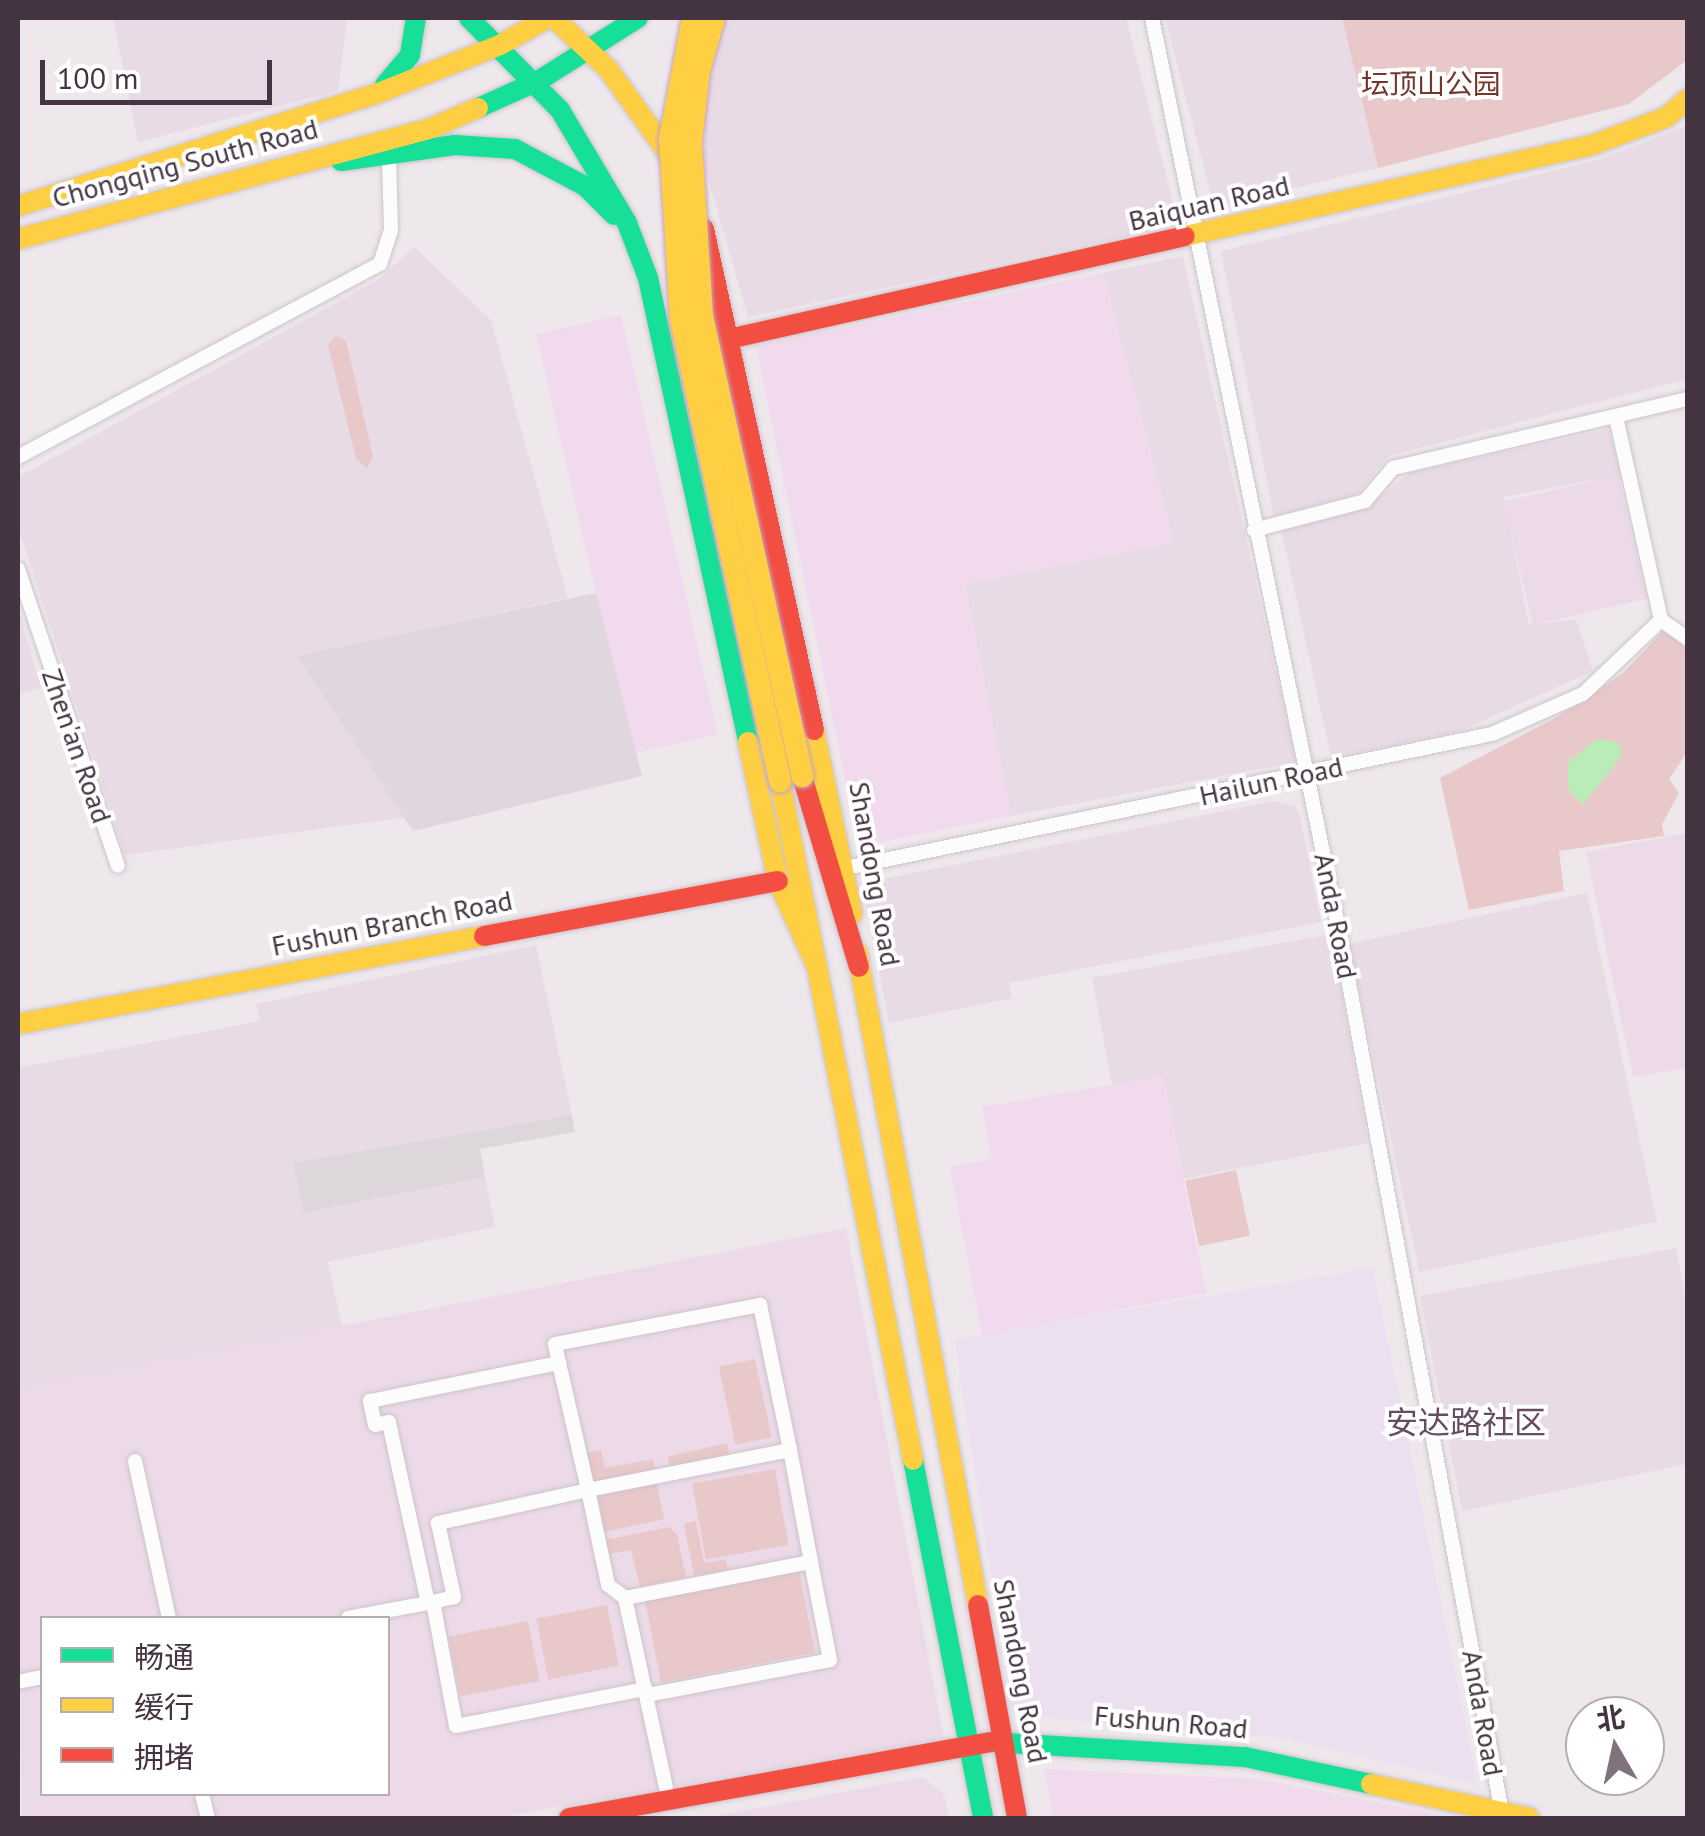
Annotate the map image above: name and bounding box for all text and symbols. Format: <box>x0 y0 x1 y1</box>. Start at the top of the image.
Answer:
scale bar <box>45 40 278 102</box>
text: 100 m <box>57 58 138 97</box>
park label: 坛顶山公园 <box>1361 67 1501 101</box>
street label: Chongqing South Road <box>49 111 321 215</box>
street label: Baiquan Road <box>1125 168 1293 238</box>
street label: Zhen'an Road <box>35 665 119 827</box>
street label: Hailun Road <box>1196 749 1346 813</box>
street label: Shandong Road <box>842 779 908 969</box>
street label: Anda Road <box>1307 850 1365 982</box>
street label: Fushun Branch Road <box>269 883 515 963</box>
district label: 安达路社区 <box>1386 1403 1546 1441</box>
street label: Shandong Road <box>987 1576 1055 1766</box>
legend <box>40 1616 390 1796</box>
text: 畅通 <box>134 1637 194 1676</box>
street label: Anda Road <box>1455 1647 1511 1779</box>
text: 缓行 <box>134 1687 194 1726</box>
north arrow <box>1565 1696 1665 1796</box>
text: 北 <box>1594 1697 1627 1738</box>
street label: Fushun Road <box>1093 1699 1249 1745</box>
text: 拥堵 <box>134 1737 194 1776</box>

